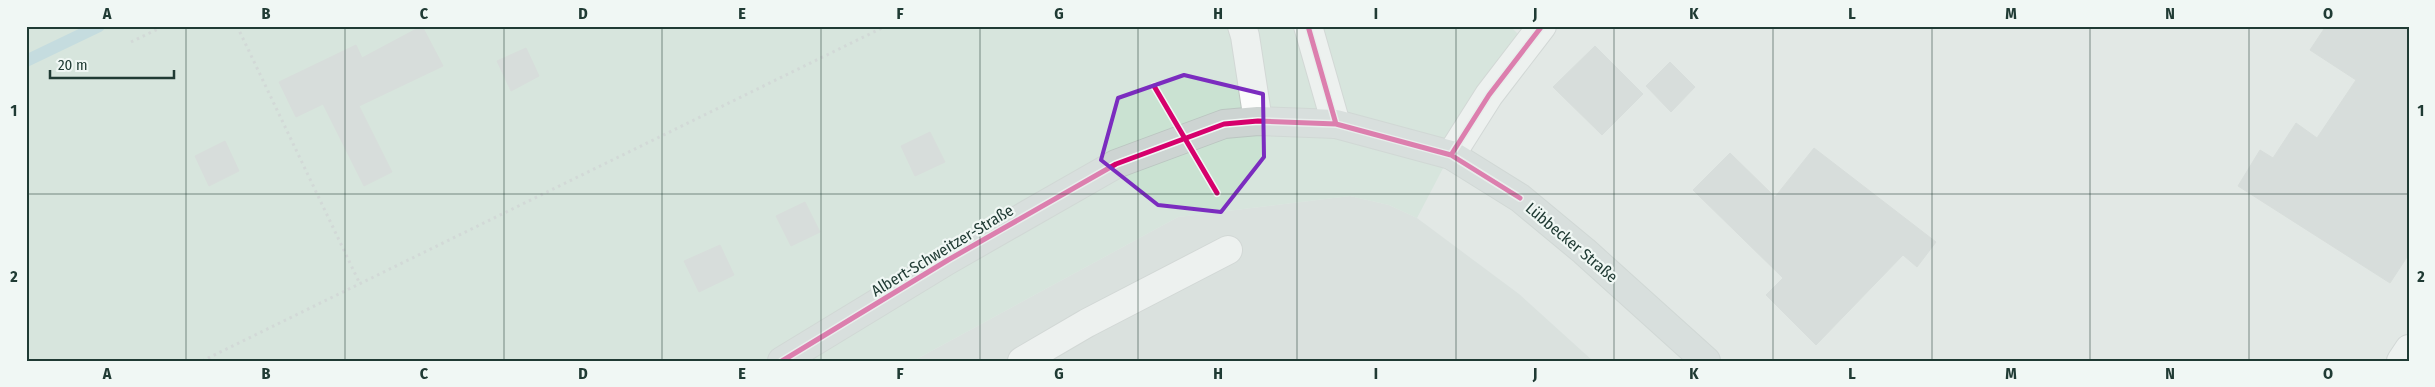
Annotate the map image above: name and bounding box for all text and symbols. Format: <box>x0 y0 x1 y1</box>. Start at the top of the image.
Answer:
text: A <box>102 4 112 23</box>
text: B <box>262 4 271 23</box>
text: C <box>420 4 429 23</box>
text: D <box>578 4 588 23</box>
text: E <box>738 4 746 23</box>
text: F <box>896 4 904 23</box>
text: G <box>1054 4 1064 23</box>
text: H <box>1213 4 1223 23</box>
text: I <box>1374 4 1378 23</box>
text: J <box>1532 4 1537 23</box>
text: K <box>1689 4 1699 23</box>
text: L <box>1848 4 1856 23</box>
text: M <box>2005 4 2017 23</box>
text: N <box>2165 4 2175 23</box>
text: O <box>2323 4 2333 23</box>
scale bar <box>50 48 174 80</box>
text: 20 m <box>58 56 88 74</box>
text: 1 <box>11 101 17 120</box>
text: 1 <box>2418 101 2424 120</box>
street label: Lübbecker Straße <box>1522 198 1622 286</box>
street label: Albert-Schweitzer-Straße <box>868 200 1017 300</box>
text: 2 <box>9 267 18 286</box>
text: 2 <box>2416 267 2425 286</box>
text: A <box>102 364 112 383</box>
text: B <box>262 364 271 383</box>
text: C <box>420 364 429 383</box>
text: D <box>578 364 588 383</box>
text: E <box>738 364 746 383</box>
text: F <box>896 364 904 383</box>
text: G <box>1054 364 1064 383</box>
text: H <box>1213 364 1223 383</box>
text: I <box>1374 364 1378 383</box>
text: J <box>1532 364 1537 383</box>
text: K <box>1689 364 1699 383</box>
text: L <box>1848 364 1856 383</box>
text: M <box>2005 364 2017 383</box>
text: N <box>2165 364 2175 383</box>
text: O <box>2323 364 2333 383</box>

